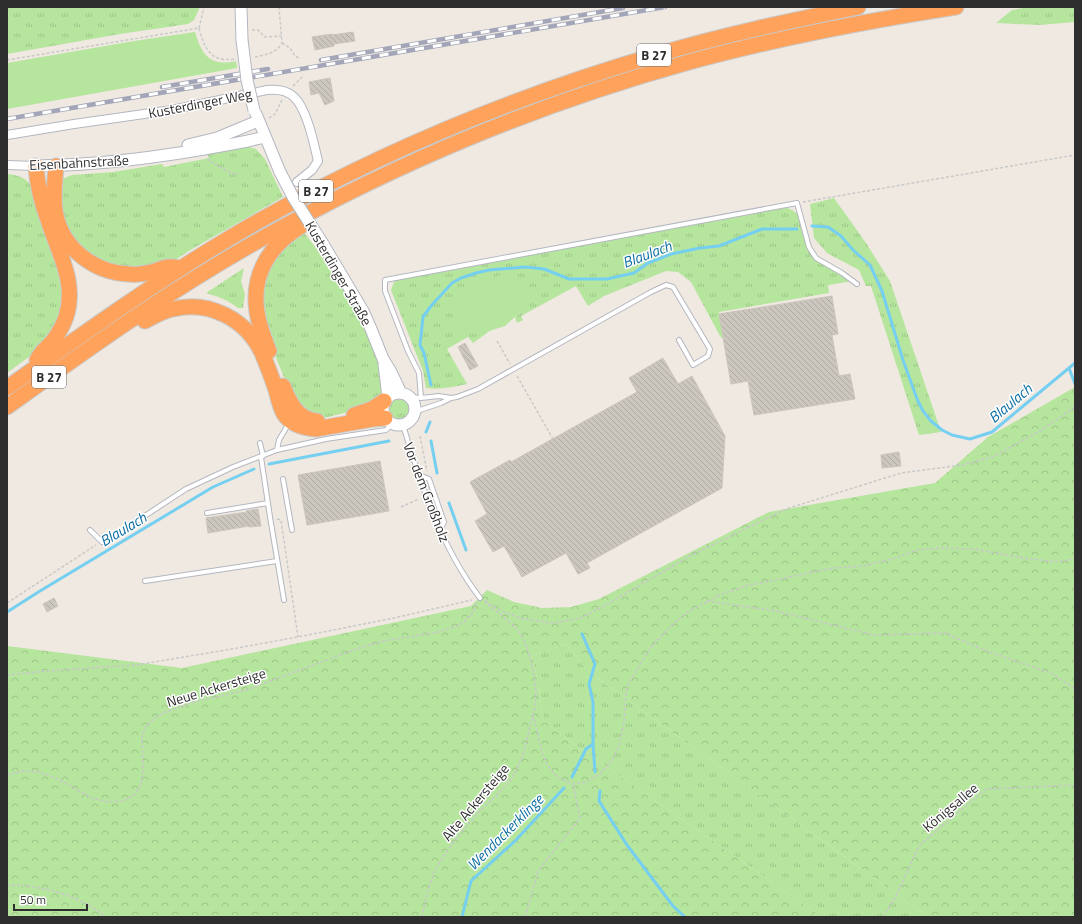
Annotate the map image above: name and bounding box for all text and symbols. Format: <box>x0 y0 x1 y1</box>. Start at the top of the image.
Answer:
road number: B 27 <box>637 44 671 66</box>
street label: Kusterdinger Weg <box>146 83 254 123</box>
street label: Eisenbahnstraße <box>29 149 129 175</box>
road number: B 27 <box>299 180 333 202</box>
street label: Kusterdinger Straße <box>300 217 378 329</box>
water label: Blaulach <box>619 234 675 274</box>
road number: B 27 <box>32 366 66 388</box>
water label: Blaulach <box>983 377 1037 428</box>
street label: Vor dem Großholz <box>398 439 456 545</box>
water label: Blaulach <box>95 506 151 552</box>
street label: Neue Ackersteige <box>164 662 268 712</box>
street label: Alte Ackersteige <box>436 759 514 845</box>
street label: Königsallee <box>918 777 982 837</box>
water label: Wendackerklinge <box>461 788 549 876</box>
scale bar <box>14 886 87 912</box>
text: 50 m <box>20 890 46 909</box>

